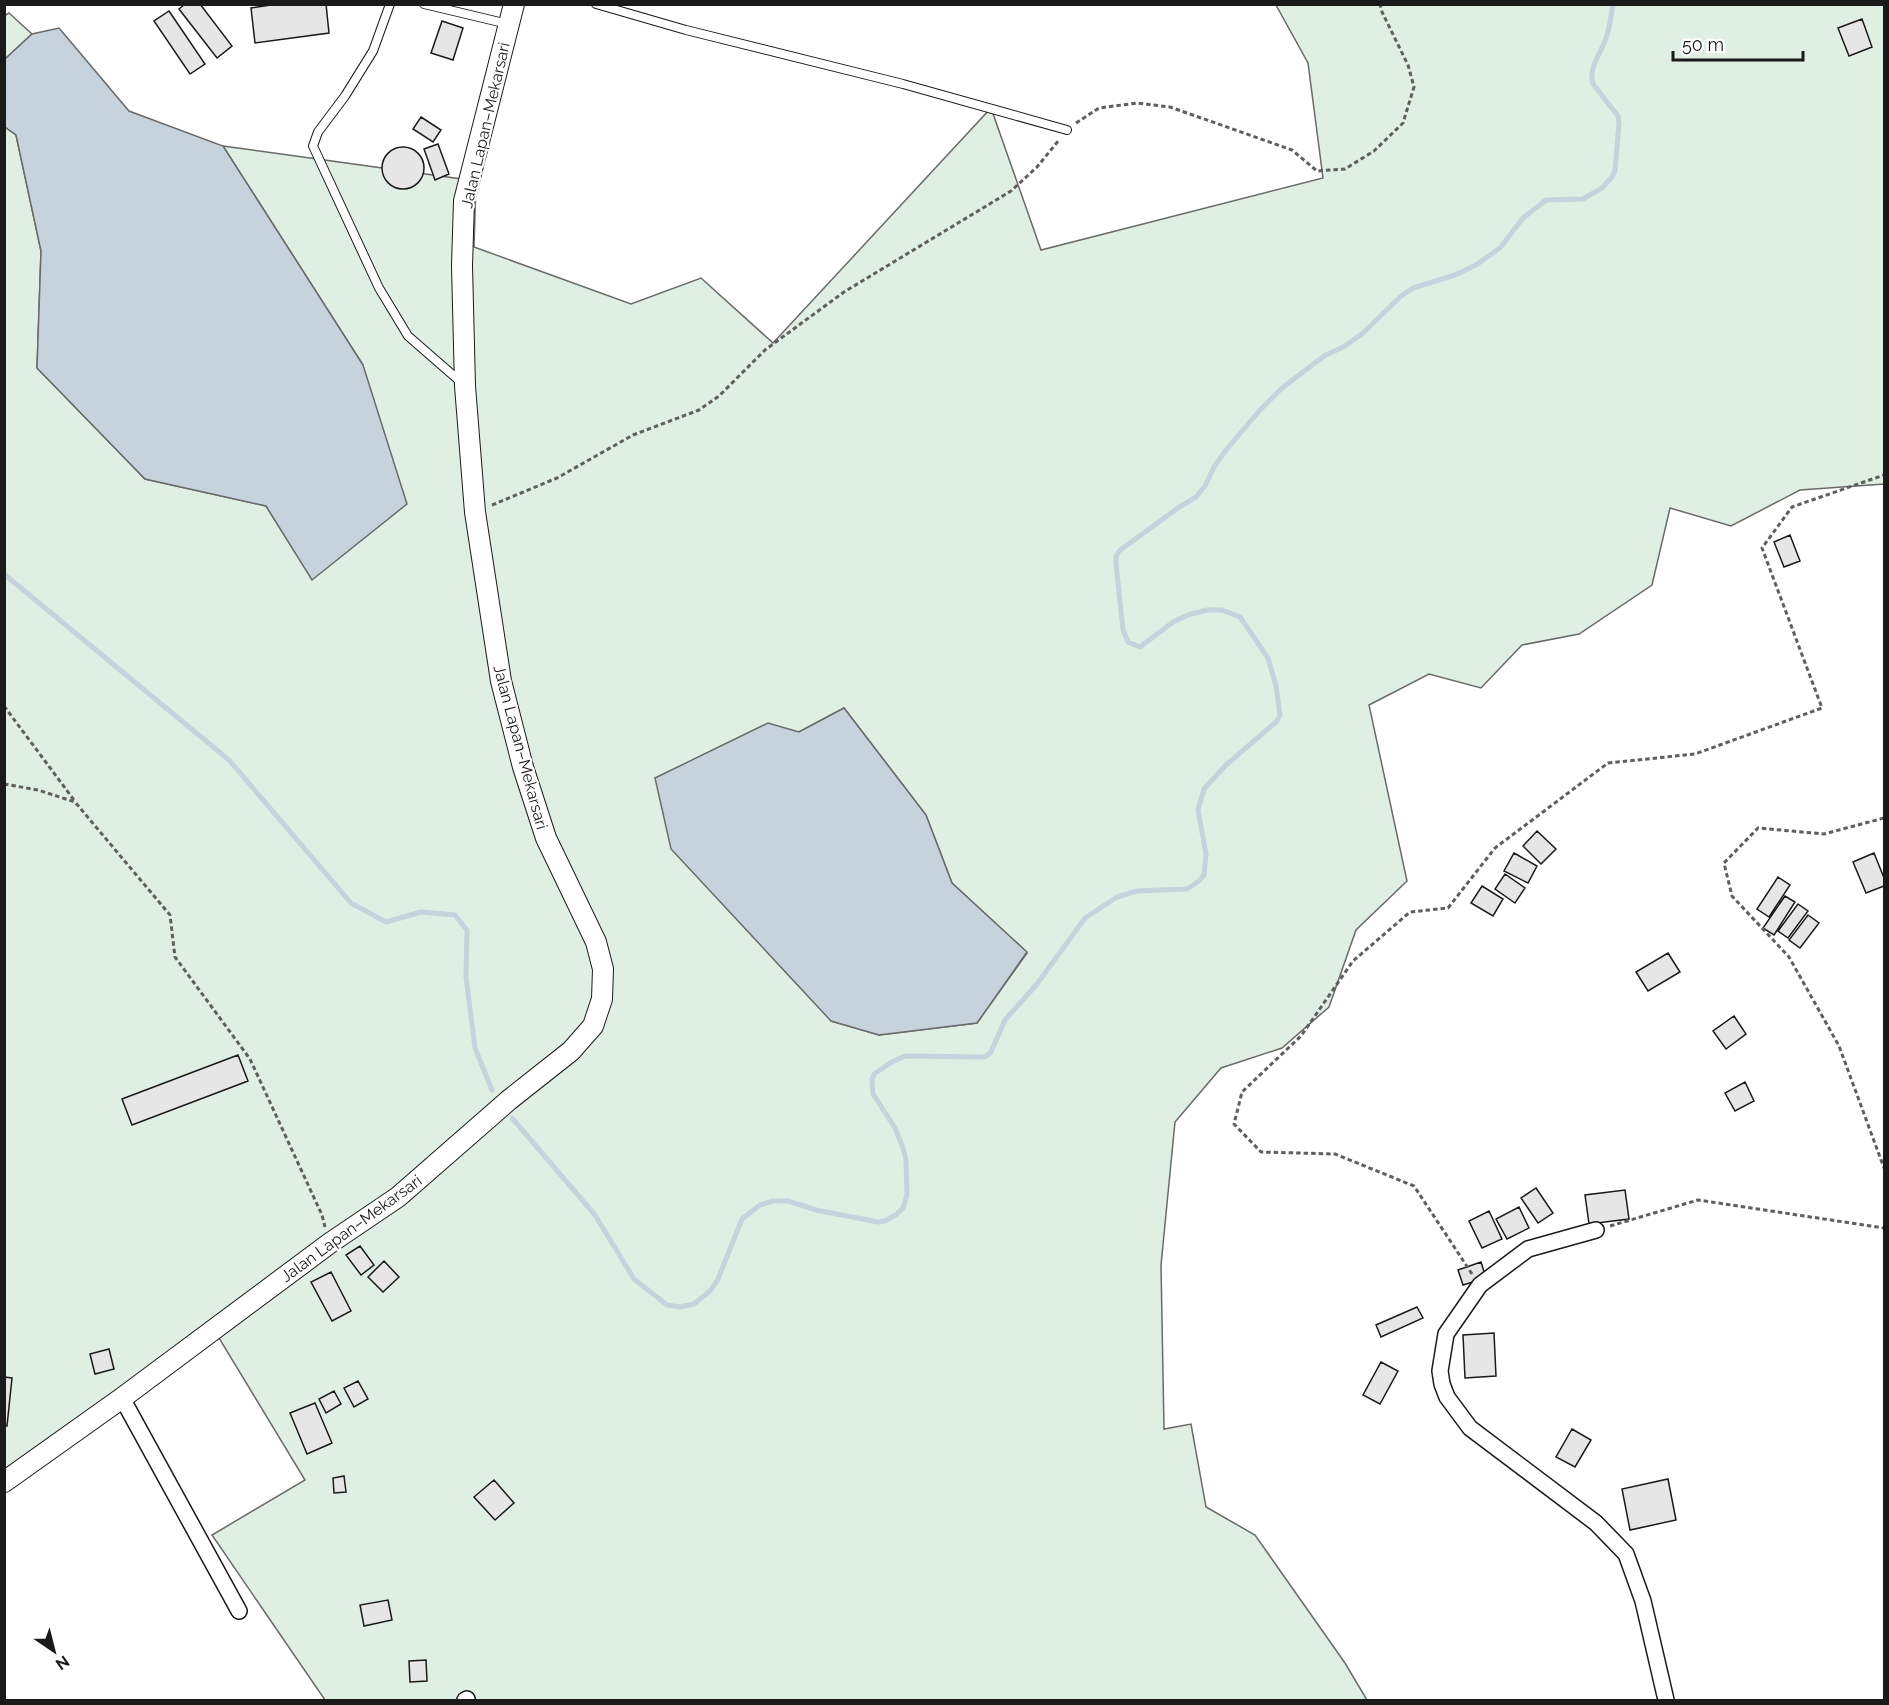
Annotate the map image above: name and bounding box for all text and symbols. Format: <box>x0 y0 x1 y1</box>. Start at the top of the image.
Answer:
scale bar <box>1673 24 1804 62</box>
text: 50 m <box>1682 34 1724 55</box>
street label: Jalan Lapan–Mekarsari <box>457 40 514 210</box>
street label: Jalan Lapan–Mekarsari <box>489 663 552 831</box>
street label: Jalan Lapan–Mekarsari <box>277 1171 425 1286</box>
north arrow <box>24 1621 84 1681</box>
text: N <box>52 1652 73 1674</box>

